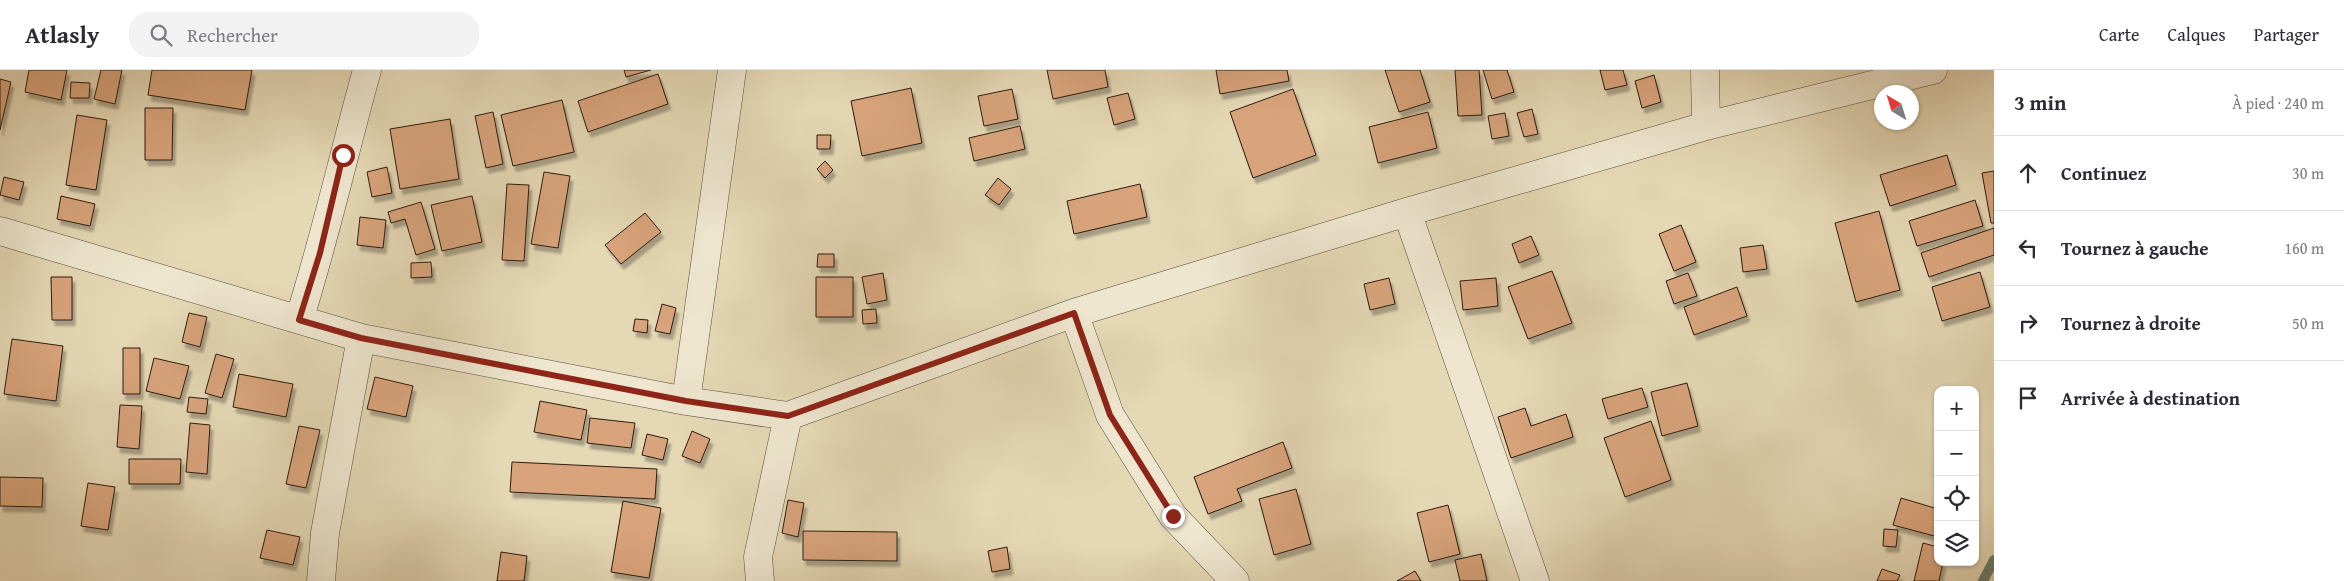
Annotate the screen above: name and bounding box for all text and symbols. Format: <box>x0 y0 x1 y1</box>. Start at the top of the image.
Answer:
search box <box>129 12 479 57</box>
text: Atlasly <box>25 17 99 52</box>
icon: search <box>147 21 175 49</box>
text: Rechercher <box>187 21 278 49</box>
text: Carte <box>2099 21 2140 48</box>
text: Calques <box>2168 21 2226 48</box>
text: Partager <box>2254 21 2319 48</box>
north arrow <box>1874 85 1919 130</box>
text: 3 min <box>2014 87 2066 118</box>
text: À pied · 240 m <box>2232 91 2324 115</box>
route start <box>332 144 355 167</box>
icon: ahead <box>2014 159 2042 187</box>
text: Continuez <box>2061 159 2147 187</box>
text: 30 m <box>2292 161 2324 185</box>
icon: left <box>2014 234 2042 262</box>
text: Tournez à gauche <box>2061 234 2209 262</box>
text: 160 m <box>2284 236 2324 260</box>
icon: right <box>2014 309 2042 337</box>
text: Tournez à droite <box>2061 309 2201 337</box>
text: 50 m <box>2292 311 2324 335</box>
icon: arrive <box>2014 384 2042 412</box>
text: Arrivée à destination <box>2061 384 2240 412</box>
map controls <box>1934 386 1979 566</box>
button: + <box>1934 386 1979 431</box>
button: − <box>1934 431 1979 476</box>
button: locate <box>1934 476 1979 521</box>
route end <box>1162 505 1185 528</box>
button: layers <box>1934 521 1979 566</box>

